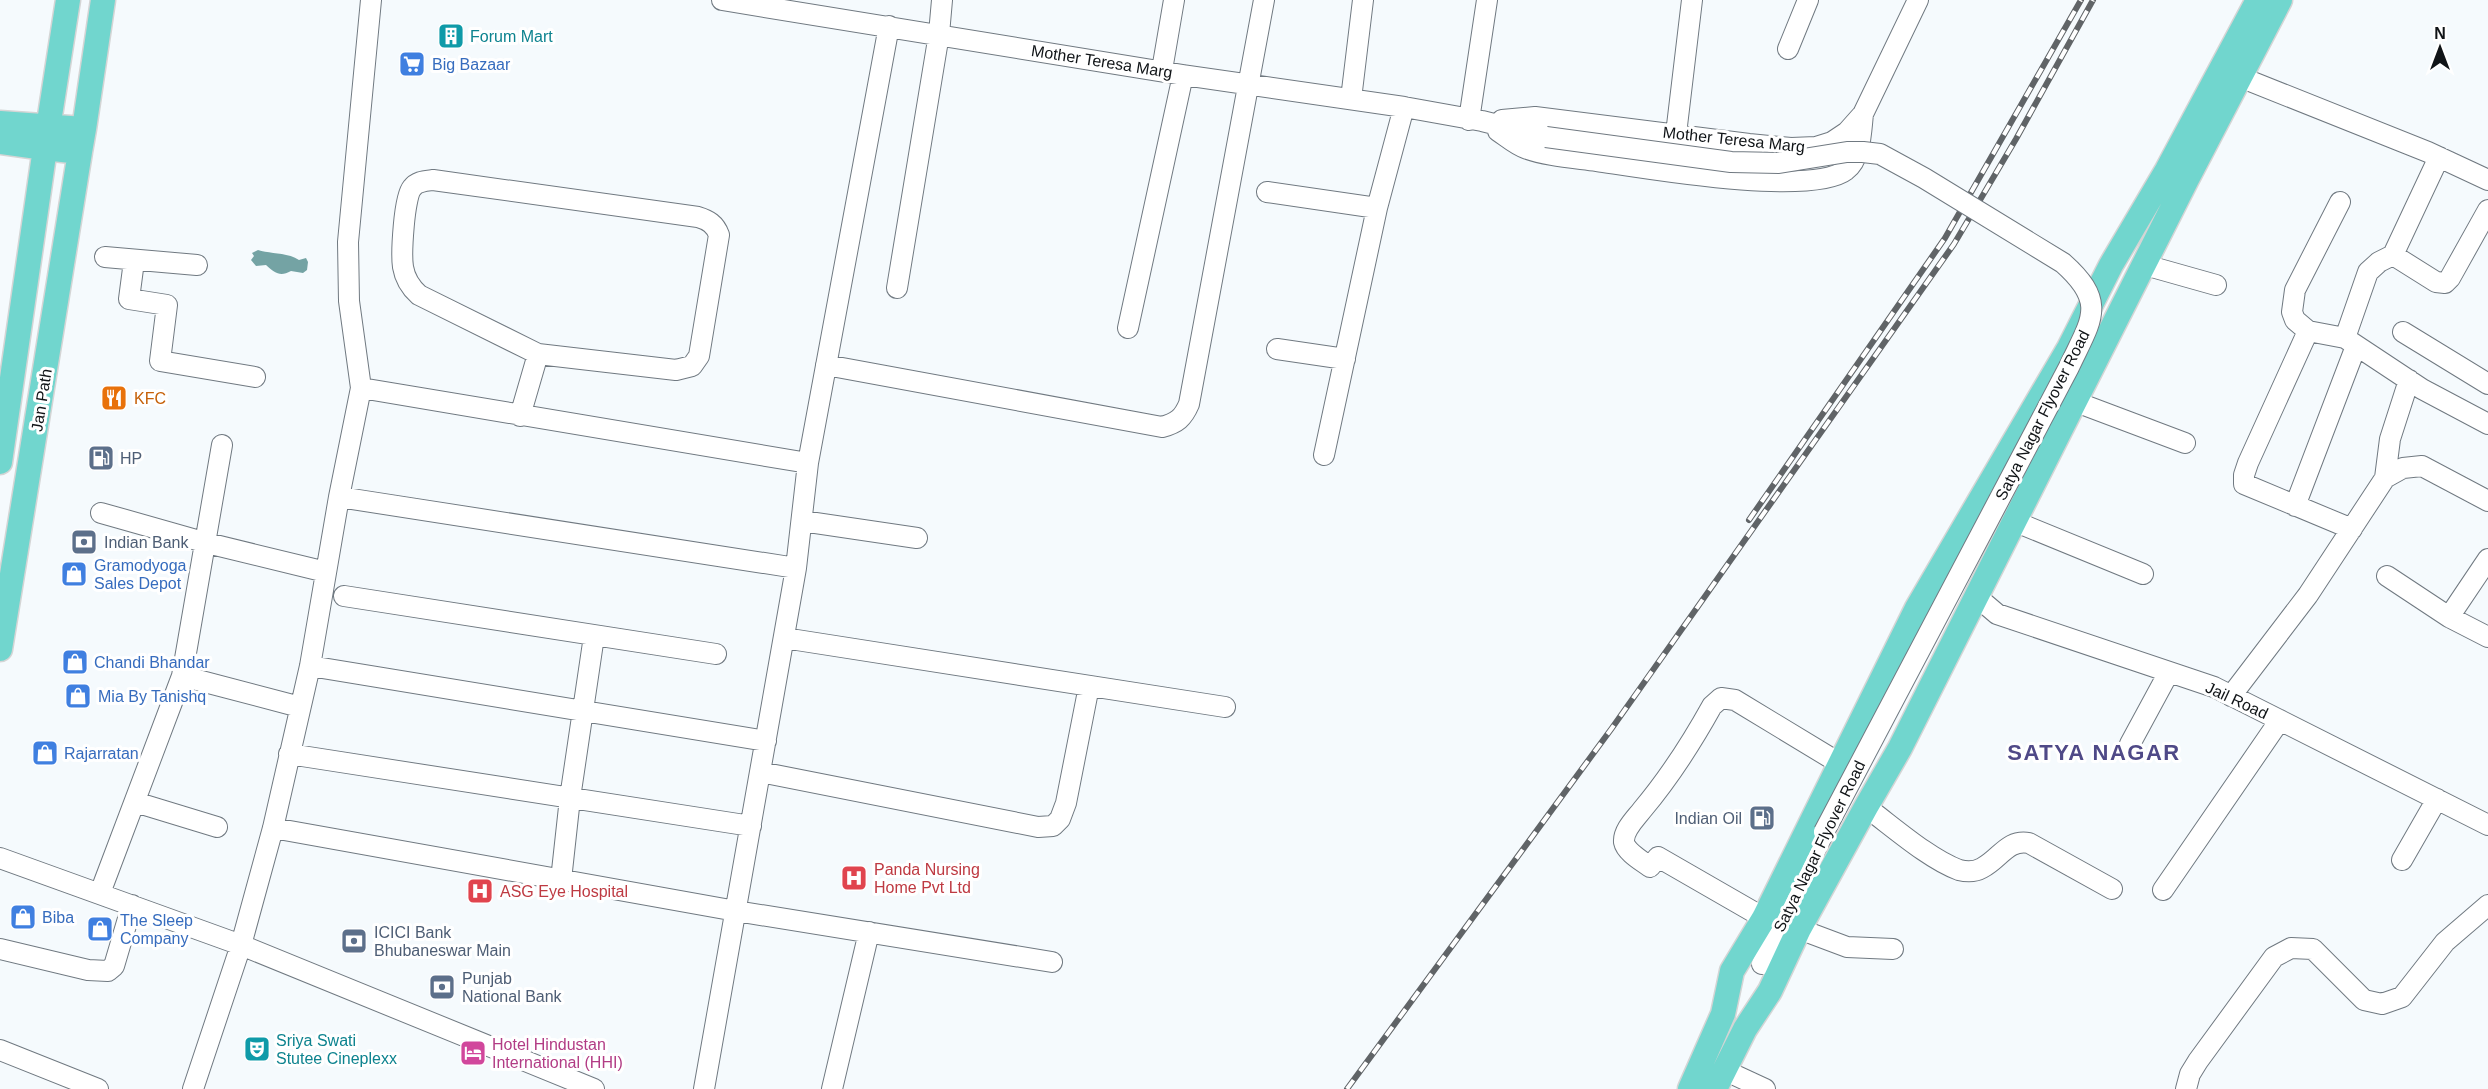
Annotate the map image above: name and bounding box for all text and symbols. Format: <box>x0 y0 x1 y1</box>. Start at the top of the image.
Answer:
north arrow <box>2410 18 2470 78</box>
building icon: Forum Mart <box>436 21 466 51</box>
text: N <box>2434 25 2446 42</box>
place label: Forum Mart <box>470 28 553 45</box>
street label: Mother Teresa Marg <box>1030 42 1174 81</box>
supermarket icon: Big Bazaar <box>397 49 427 79</box>
place label: Big Bazaar <box>432 56 511 73</box>
street label: Mother Teresa Marg <box>1662 124 1806 155</box>
street label: Satya Nagar Flyover Road <box>1992 327 2093 503</box>
street label: Jan Path <box>28 368 55 433</box>
restaurant icon: KFC <box>99 383 129 413</box>
place label: KFC <box>134 390 166 407</box>
fuel station icon: HP <box>86 443 116 473</box>
place label: HP <box>120 450 142 467</box>
bank icon: Indian Bank <box>69 527 99 557</box>
place label: Indian Bank <box>104 534 190 551</box>
place label: Gramodyoga Sales Depot <box>94 557 187 592</box>
shop icon: Gramodyoga Sales Depot <box>59 559 89 589</box>
shop icon: Chandi Bhandar <box>60 647 90 677</box>
place label: Chandi Bhandar <box>94 654 210 671</box>
street label: Jail Road <box>2203 679 2271 722</box>
shop icon: Mia By Tanishq <box>63 681 93 711</box>
place label: Mia By Tanishq <box>98 688 206 705</box>
shop icon: Rajarratan <box>30 738 60 768</box>
district label: SATYA NAGAR <box>2007 740 2181 765</box>
place label: Rajarratan <box>64 745 139 762</box>
street label: Satya Nagar Flyover Road <box>1770 758 1868 935</box>
fuel station icon: Indian Oil <box>1747 803 1777 833</box>
place label: Indian Oil <box>1674 810 1742 827</box>
place label: Panda Nursing Home Pvt Ltd <box>874 861 980 896</box>
hospital icon: Panda Nursing Home Pvt Ltd <box>839 863 869 893</box>
hospital icon: ASG Eye Hospital <box>465 876 495 906</box>
place label: ASG Eye Hospital <box>500 883 628 900</box>
shop icon: Biba <box>8 902 38 932</box>
place label: Biba <box>42 909 74 926</box>
place label: The Sleep Company <box>120 912 193 947</box>
shop icon: The Sleep Company <box>85 914 115 944</box>
place label: ICICI Bank Bhubaneswar Main <box>374 924 511 959</box>
bank icon: ICICI Bank Bhubaneswar Main <box>339 926 369 956</box>
place label: Punjab National Bank <box>462 970 563 1005</box>
bank icon: Punjab National Bank <box>427 972 457 1002</box>
place label: Sriya Swati Stutee Cineplexx <box>276 1032 397 1067</box>
theatre icon: Sriya Swati Stutee Cineplexx <box>242 1034 272 1064</box>
place label: Hotel Hindustan International (HHI) <box>492 1036 623 1071</box>
hotel icon: Hotel Hindustan International (HHI) <box>458 1038 488 1068</box>

